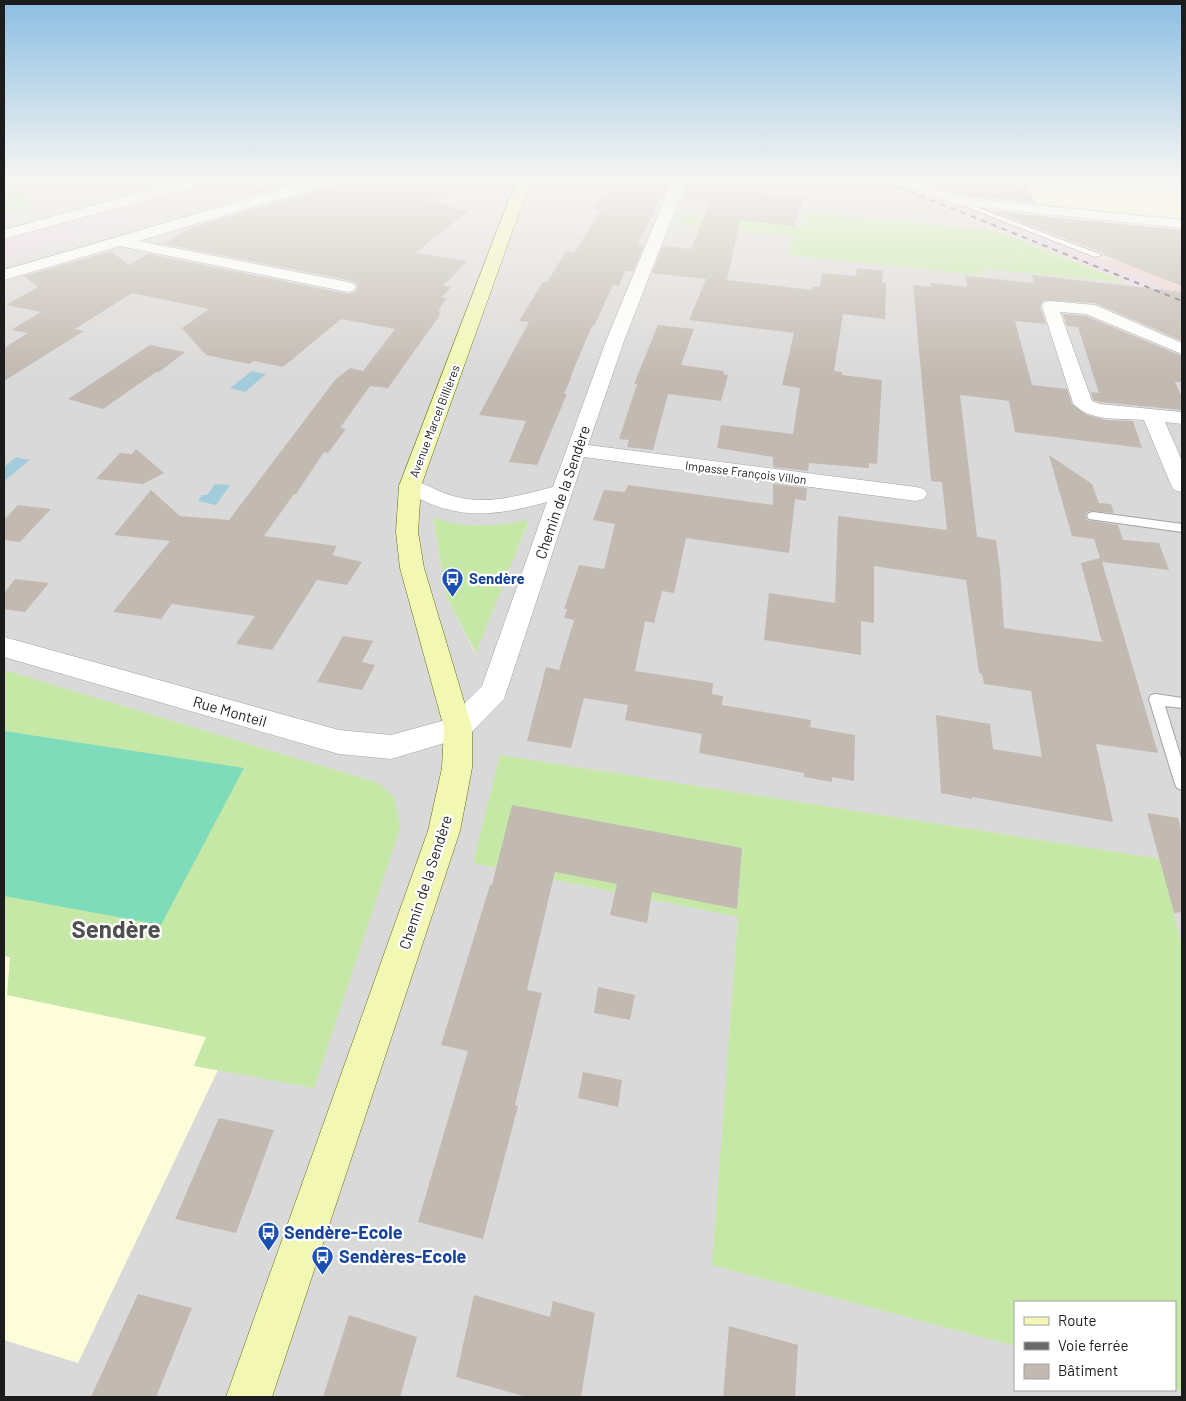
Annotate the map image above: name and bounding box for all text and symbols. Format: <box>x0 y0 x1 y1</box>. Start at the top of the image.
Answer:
street label: Avenue Marcel Billières <box>406 363 462 479</box>
street label: Chemin de la Sendère <box>531 423 593 561</box>
street label: Impasse François Villon <box>685 458 807 486</box>
bus stop icon: Sendère <box>441 566 465 597</box>
place label: Sendère <box>469 569 525 587</box>
street label: Rue Monteil <box>191 692 269 730</box>
street label: Chemin de la Sendère <box>395 813 455 951</box>
district label: Sendère <box>71 914 161 943</box>
bus stop icon: Sendère-Ecole <box>256 1220 280 1251</box>
place label: Sendère-Ecole <box>284 1221 403 1243</box>
bus stop icon: Sendères-Ecole <box>311 1244 335 1275</box>
place label: Sendères-Ecole <box>339 1245 467 1267</box>
legend <box>1014 1301 1176 1391</box>
text: Route <box>1058 1311 1097 1329</box>
text: Voie ferrée <box>1058 1336 1129 1354</box>
text: Bâtiment <box>1058 1361 1118 1379</box>

